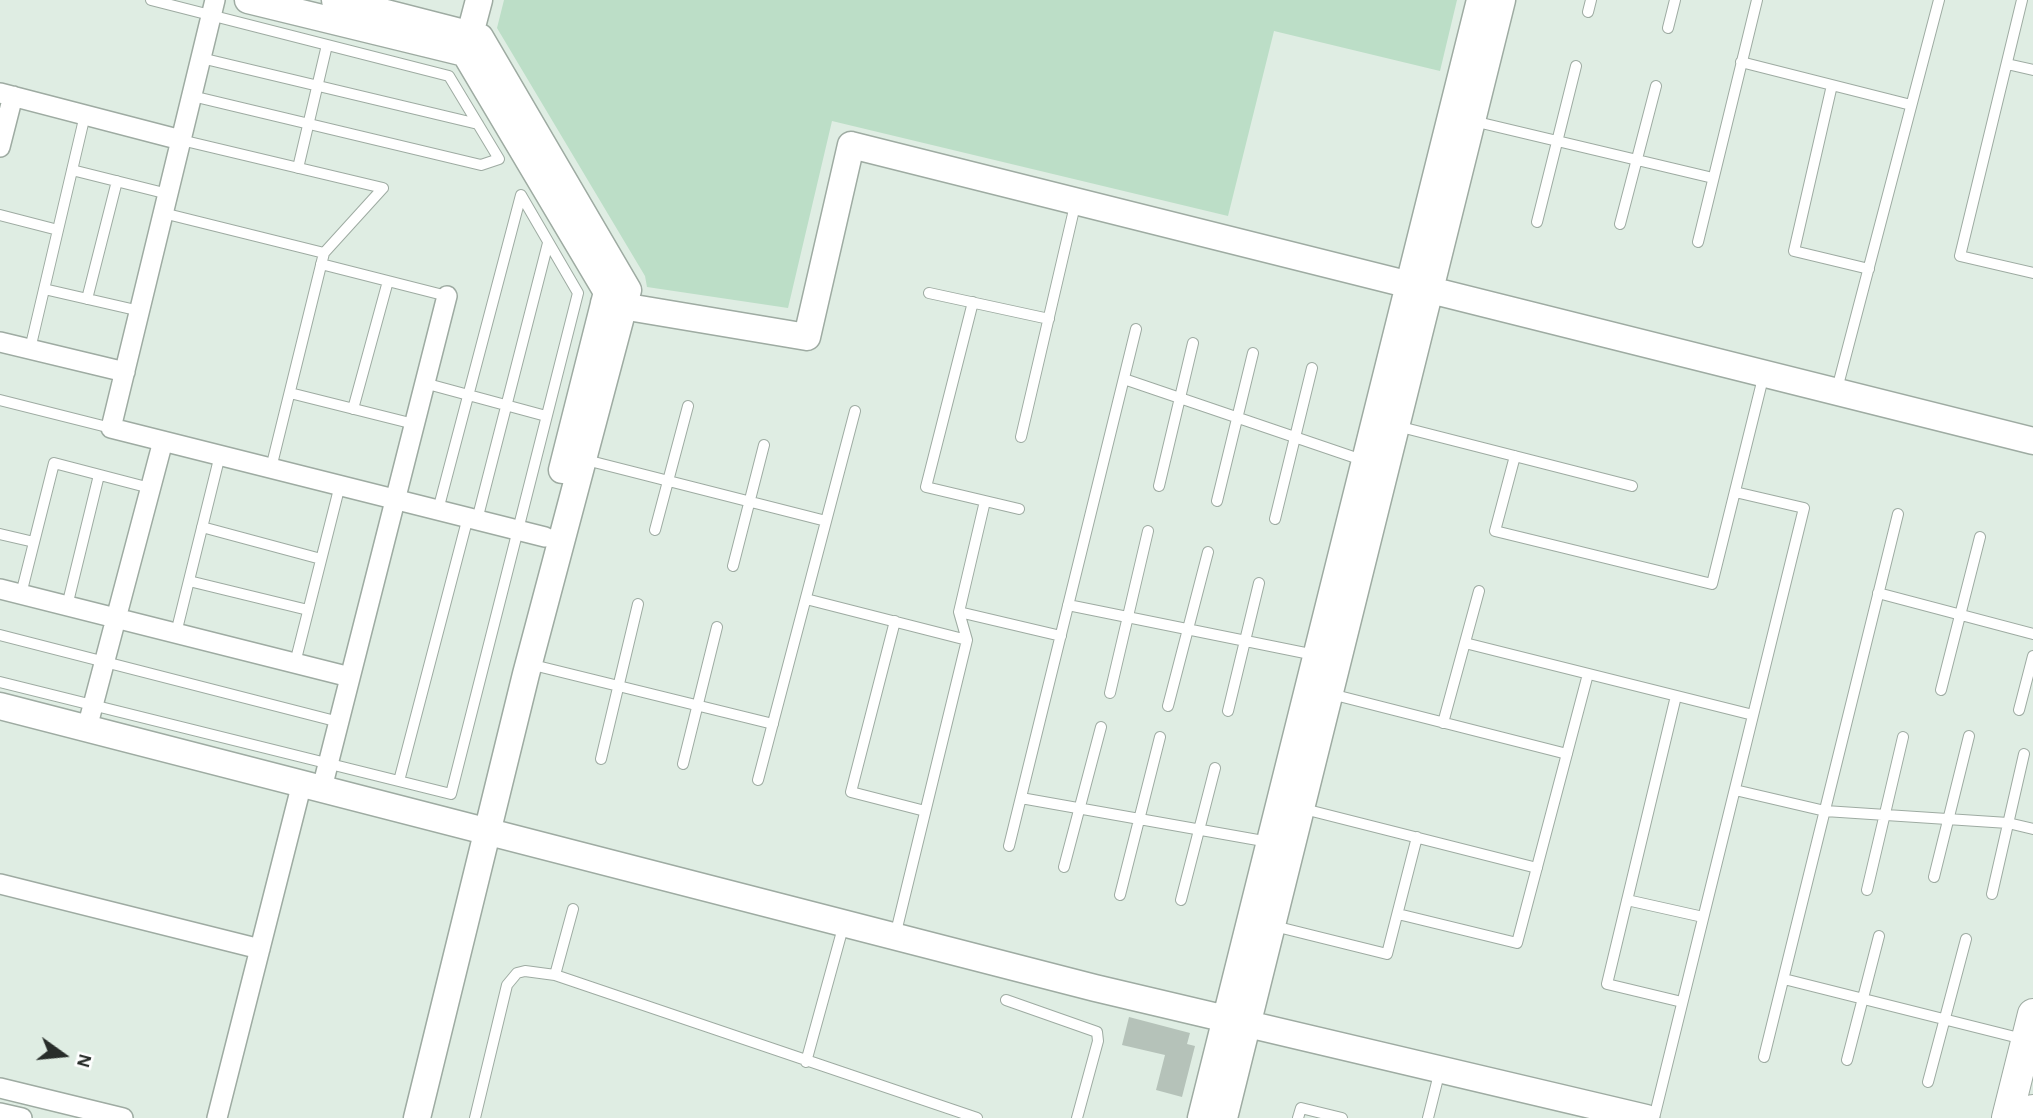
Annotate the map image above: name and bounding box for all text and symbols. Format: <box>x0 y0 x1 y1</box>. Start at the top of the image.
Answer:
north arrow <box>28 1020 98 1090</box>
text: N <box>73 1052 95 1069</box>

